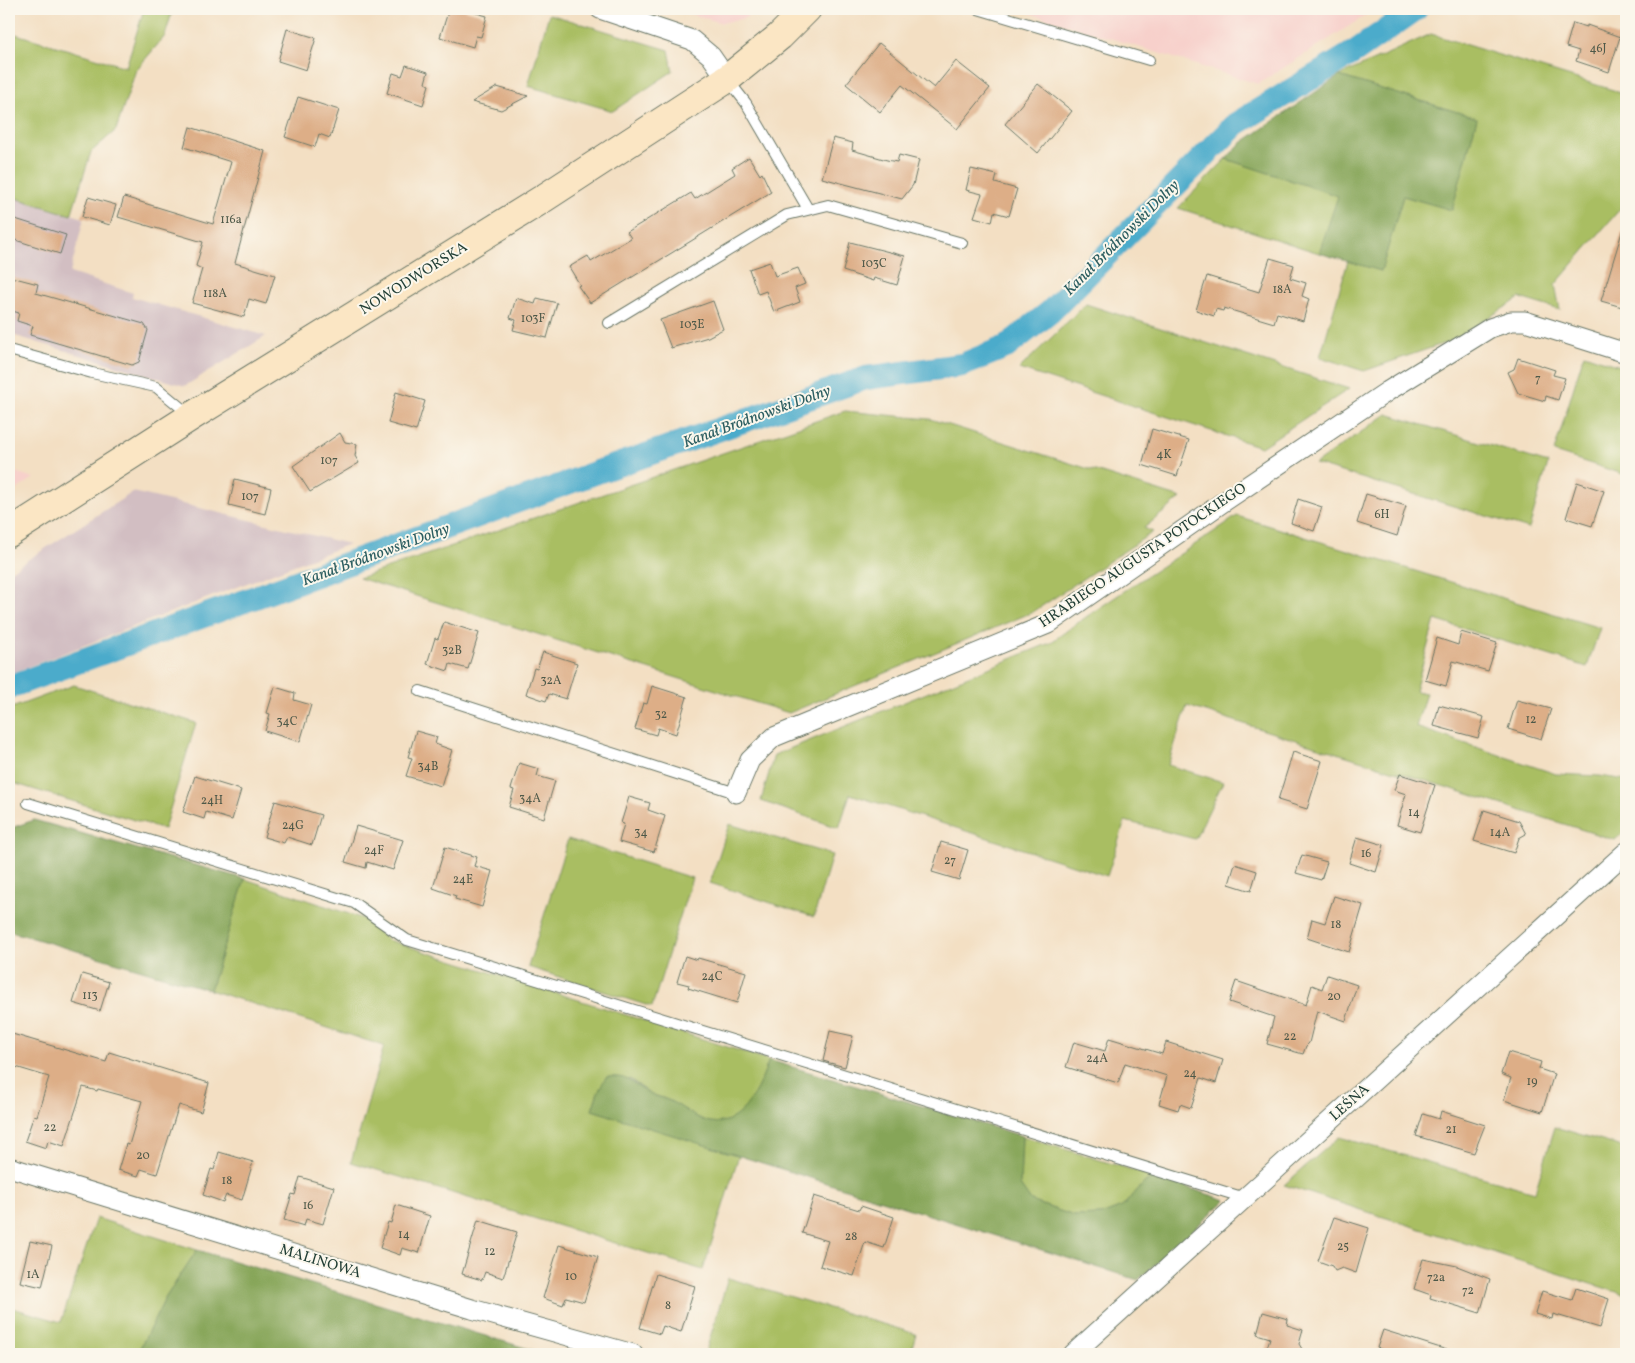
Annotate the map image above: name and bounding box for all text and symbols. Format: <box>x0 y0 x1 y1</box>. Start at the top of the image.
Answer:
house number: 46J <box>1589 41 1607 57</box>
water label: Kanał Bródnowski Dolny <box>1059 175 1185 301</box>
house number: 116a <box>220 212 242 228</box>
street label: NOWODWORSKA <box>356 237 472 321</box>
house number: 103C <box>861 256 887 272</box>
house number: 18A <box>1272 282 1292 298</box>
house number: 118A <box>203 286 227 302</box>
house number: 103F <box>521 311 545 327</box>
house number: 103E <box>680 317 704 333</box>
house number: 7 <box>1535 371 1541 387</box>
water label: Kanał Bródnowski Dolny <box>680 380 834 454</box>
house number: 4K <box>1156 447 1172 463</box>
house number: 107 <box>320 453 338 469</box>
street label: HRABIEGO AUGUSTA POTOCKIEGO <box>1035 478 1251 634</box>
house number: 107 <box>241 489 259 505</box>
house number: 6H <box>1374 507 1390 523</box>
water label: Kanał Bródnowski Dolny <box>299 518 453 592</box>
house number: 32B <box>442 643 462 659</box>
house number: 32A <box>540 673 562 689</box>
house number: 32 <box>655 707 667 723</box>
house number: 12 <box>1525 712 1537 728</box>
house number: 34C <box>276 714 298 730</box>
house number: 34B <box>418 759 438 775</box>
house number: 34A <box>519 791 541 807</box>
house number: 24H <box>201 793 223 809</box>
house number: 14 <box>1408 805 1420 821</box>
house number: 24G <box>282 818 304 834</box>
house number: 34 <box>634 825 648 841</box>
house number: 14A <box>1490 825 1511 841</box>
house number: 24F <box>364 843 384 859</box>
house number: 16 <box>1361 846 1371 862</box>
house number: 27 <box>944 853 956 869</box>
house number: 24E <box>453 872 473 888</box>
house number: 18 <box>1331 917 1341 933</box>
house number: 24C <box>701 969 723 985</box>
house number: 113 <box>82 988 98 1004</box>
house number: 20 <box>1327 989 1341 1005</box>
house number: 22 <box>1284 1029 1296 1045</box>
house number: 24A <box>1086 1051 1108 1067</box>
house number: 24 <box>1183 1066 1197 1082</box>
house number: 19 <box>1527 1074 1537 1090</box>
street label: LEŚNA <box>1325 1079 1375 1127</box>
house number: 22 <box>44 1120 56 1136</box>
house number: 21 <box>1445 1122 1457 1138</box>
house number: 20 <box>136 1148 150 1164</box>
house number: 18 <box>222 1173 232 1189</box>
house number: 16 <box>303 1198 313 1214</box>
house number: 14 <box>398 1227 410 1243</box>
house number: 28 <box>845 1229 857 1245</box>
house number: 25 <box>1337 1239 1349 1255</box>
street label: MALINOWA <box>277 1240 364 1284</box>
house number: 12 <box>484 1244 496 1260</box>
house number: 1A <box>26 1267 40 1283</box>
house number: 10 <box>565 1269 577 1285</box>
house number: 72a <box>1427 1270 1445 1286</box>
house number: 72 <box>1462 1283 1474 1299</box>
house number: 8 <box>665 1298 671 1314</box>

